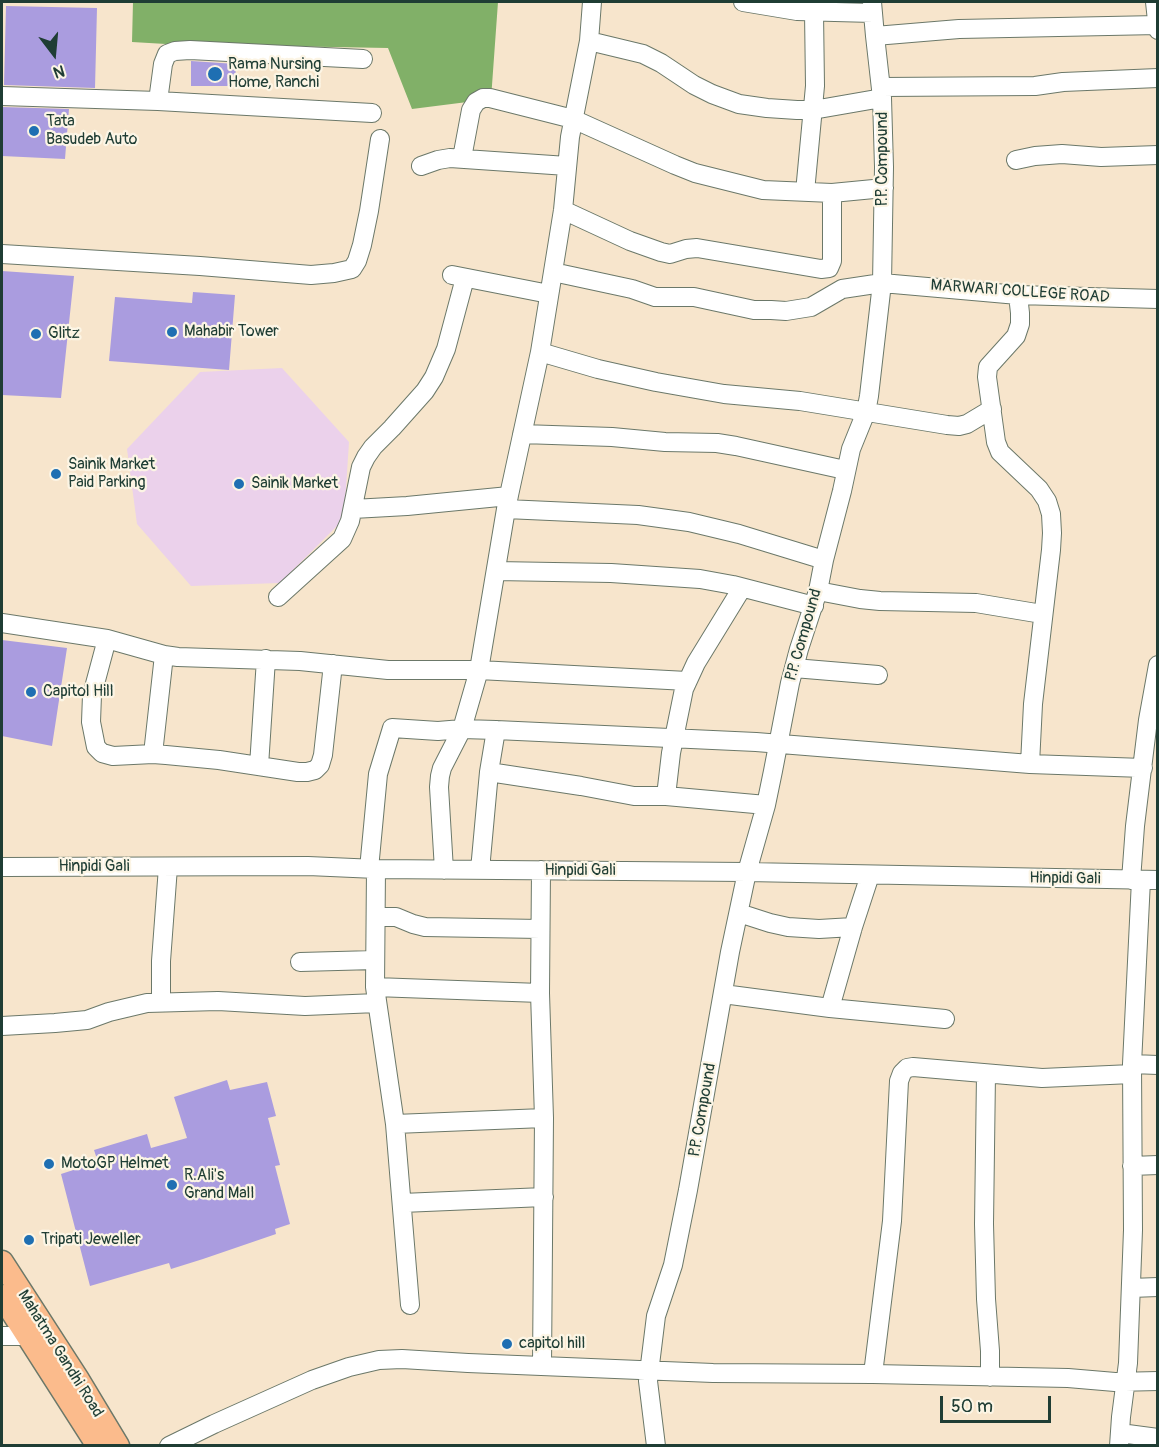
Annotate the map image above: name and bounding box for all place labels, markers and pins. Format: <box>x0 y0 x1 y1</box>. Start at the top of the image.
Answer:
place label: Rama Nursing Home, Ranchi <box>228 55 321 93</box>
marker: Rama Nursing Home, Ranchi <box>206 65 224 83</box>
place label: Tata Basudeb Auto <box>46 112 137 150</box>
marker: Tata Basudeb Auto <box>27 124 41 138</box>
place label: Mahabir Tower <box>184 322 279 342</box>
place label: Glitz <box>48 324 80 344</box>
marker: Mahabir Tower <box>165 325 179 339</box>
marker: Glitz <box>29 327 43 341</box>
place label: Sainik Market Paid Parking <box>68 455 155 493</box>
marker: Sainik Market Paid Parking <box>49 467 63 481</box>
place label: Sainik Market <box>251 474 338 494</box>
marker: Sainik Market <box>232 477 246 491</box>
place label: Capitol Hill <box>43 682 114 702</box>
marker: Capitol Hill <box>24 685 38 699</box>
place label: MotoGP Helmet <box>61 1154 169 1174</box>
marker: MotoGP Helmet <box>42 1157 56 1171</box>
place label: R.Ali's Grand Mall <box>184 1166 254 1204</box>
marker: R.Ali's Grand Mall <box>165 1178 179 1192</box>
place label: Tripati Jeweller <box>41 1230 141 1250</box>
marker: Tripati Jeweller <box>22 1233 36 1247</box>
place label: capitol hill <box>519 1334 585 1354</box>
marker: capitol hill <box>500 1337 514 1351</box>

